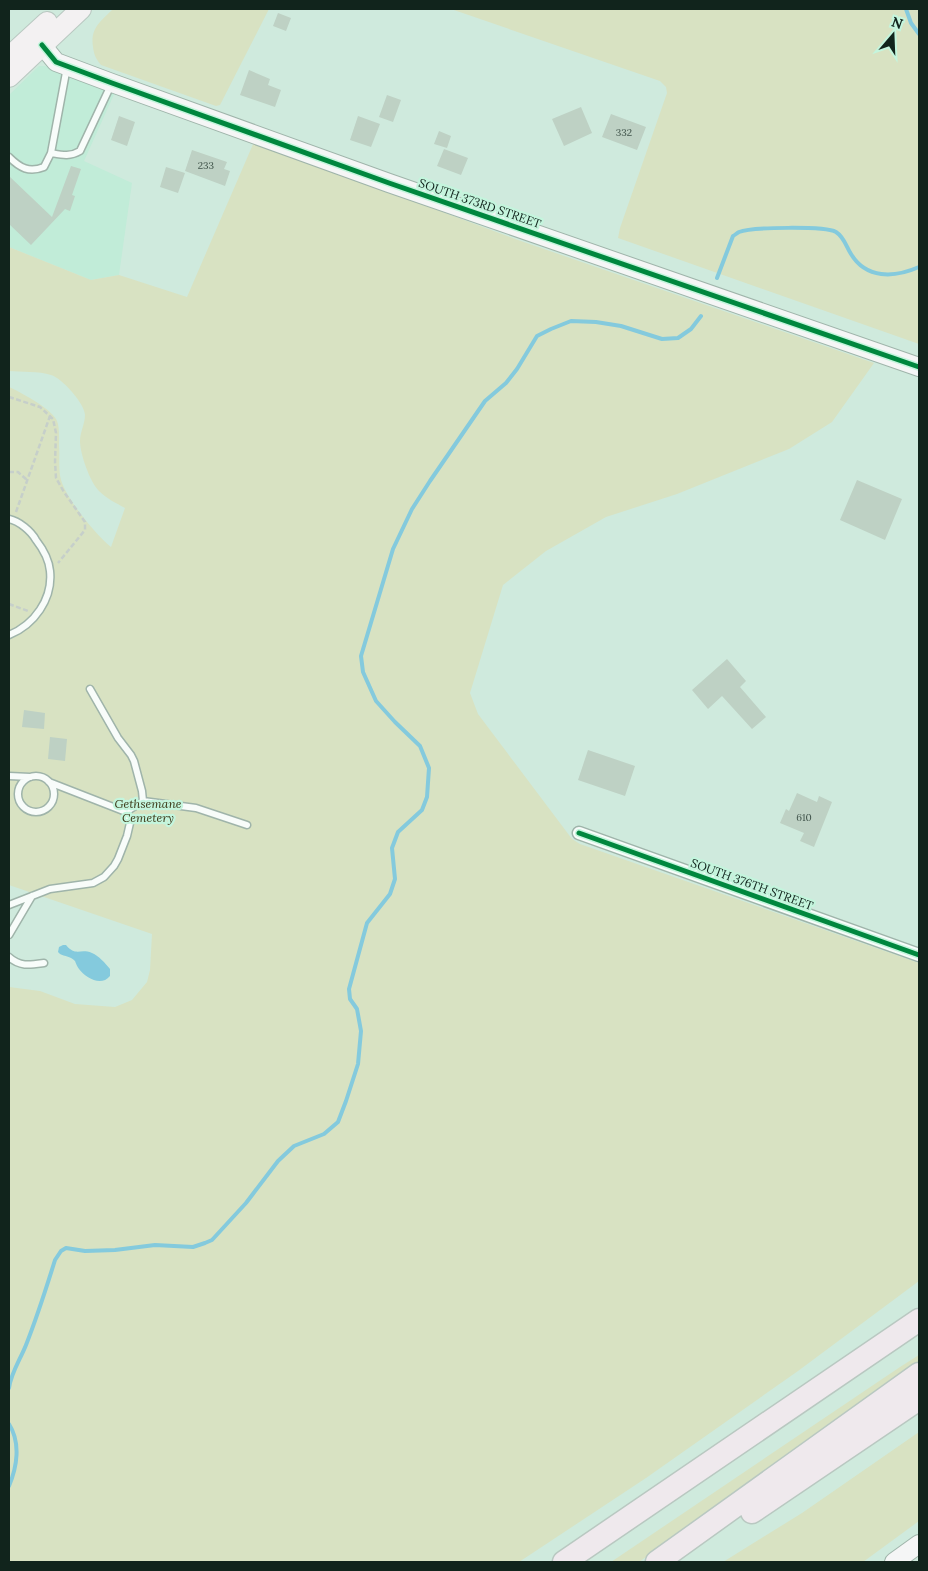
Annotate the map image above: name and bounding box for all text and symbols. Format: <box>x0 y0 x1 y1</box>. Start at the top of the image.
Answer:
north arrow <box>868 10 918 60</box>
text: N <box>889 12 905 33</box>
house number: 332 <box>616 126 632 139</box>
house number: 233 <box>198 159 215 172</box>
street label: SOUTH 373RD STREET <box>417 175 543 231</box>
park label: Gethsemane Cemetery <box>114 796 182 825</box>
house number: 610 <box>796 811 812 824</box>
street label: SOUTH 376TH STREET <box>689 855 816 913</box>

